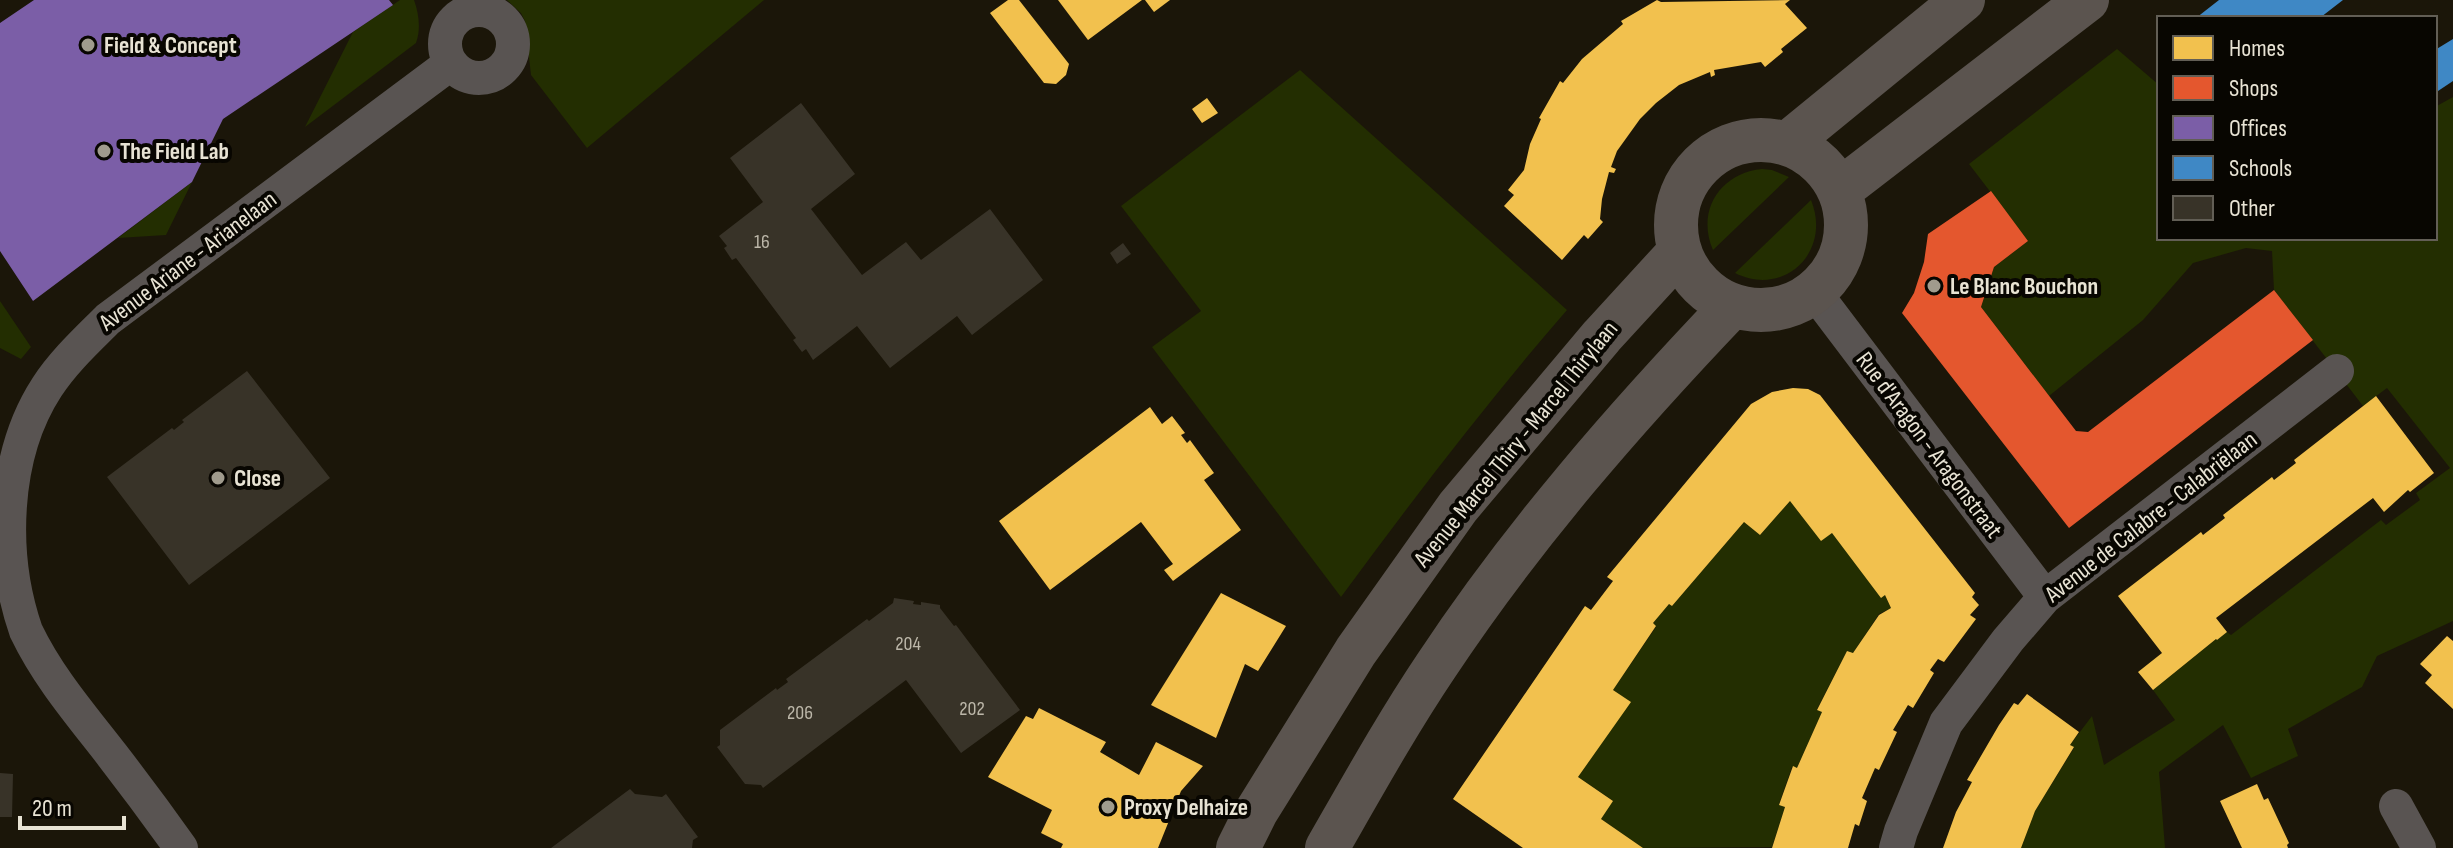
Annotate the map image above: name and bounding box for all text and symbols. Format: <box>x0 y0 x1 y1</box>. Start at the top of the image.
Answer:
legend <box>2157 16 2437 240</box>
place label: Field & Concept <box>104 31 237 60</box>
text: Homes <box>2229 34 2285 63</box>
marker: Field & Concept <box>79 36 97 54</box>
text: Shops <box>2229 74 2278 103</box>
text: Offices <box>2229 114 2287 143</box>
place label: The Field Lab <box>120 137 229 166</box>
marker: The Field Lab <box>95 142 113 160</box>
text: Schools <box>2229 154 2292 183</box>
street label: Avenue Ariane - Arianelaan <box>93 185 282 338</box>
text: Other <box>2229 194 2275 223</box>
house number: 16 <box>754 230 770 254</box>
place label: Le Blanc Bouchon <box>1950 272 2098 301</box>
marker: Le Blanc Bouchon <box>1925 277 1943 295</box>
street label: Avenue Marcel Thiry - Marcel Thirylaan <box>1407 315 1624 574</box>
street label: Rue d'Aragon - Aragonstraat <box>1850 346 2008 544</box>
street label: Avenue de Calabre - Calabriëlaan <box>2038 425 2263 609</box>
place label: Close <box>234 464 281 493</box>
marker: Close <box>209 469 227 487</box>
house number: 204 <box>895 632 921 656</box>
house number: 202 <box>959 697 985 721</box>
house number: 206 <box>787 701 813 725</box>
scale bar <box>20 780 124 830</box>
place label: Proxy Delhaize <box>1124 793 1248 822</box>
text: 20 m <box>32 794 72 823</box>
marker: Proxy Delhaize <box>1099 798 1117 816</box>

